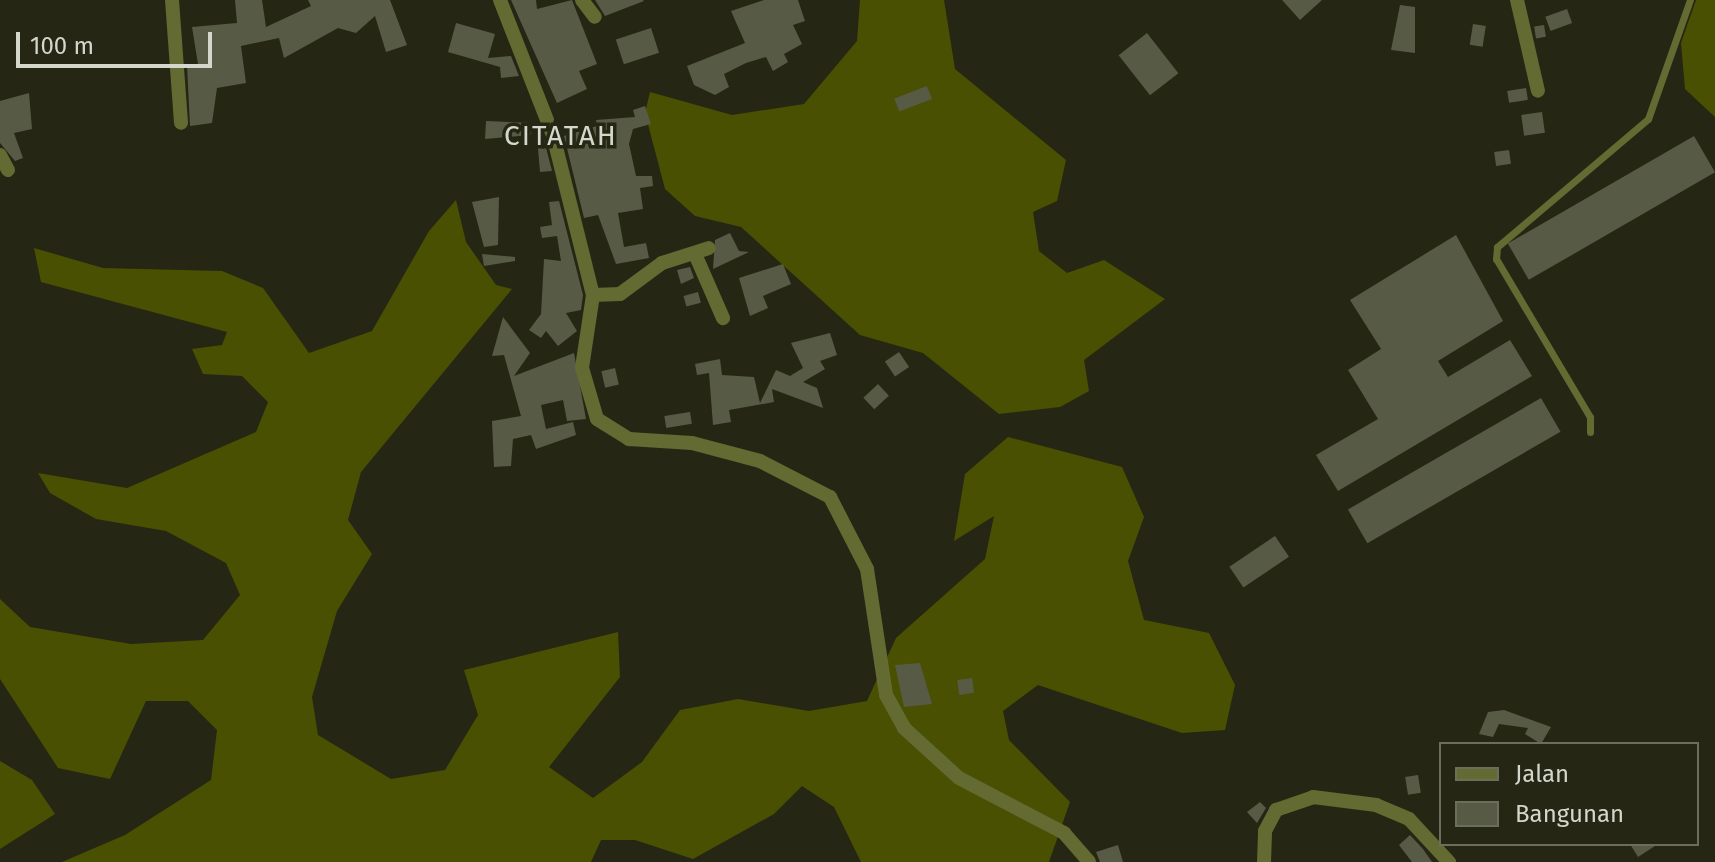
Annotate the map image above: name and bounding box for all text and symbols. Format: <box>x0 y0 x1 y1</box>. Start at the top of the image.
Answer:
scale bar <box>20 16 216 66</box>
text: 100 m <box>30 32 94 60</box>
district label: CITATAH <box>504 119 618 153</box>
legend <box>1439 742 1699 846</box>
text: Jalan <box>1515 760 1569 788</box>
text: Bangunan <box>1515 800 1624 828</box>

